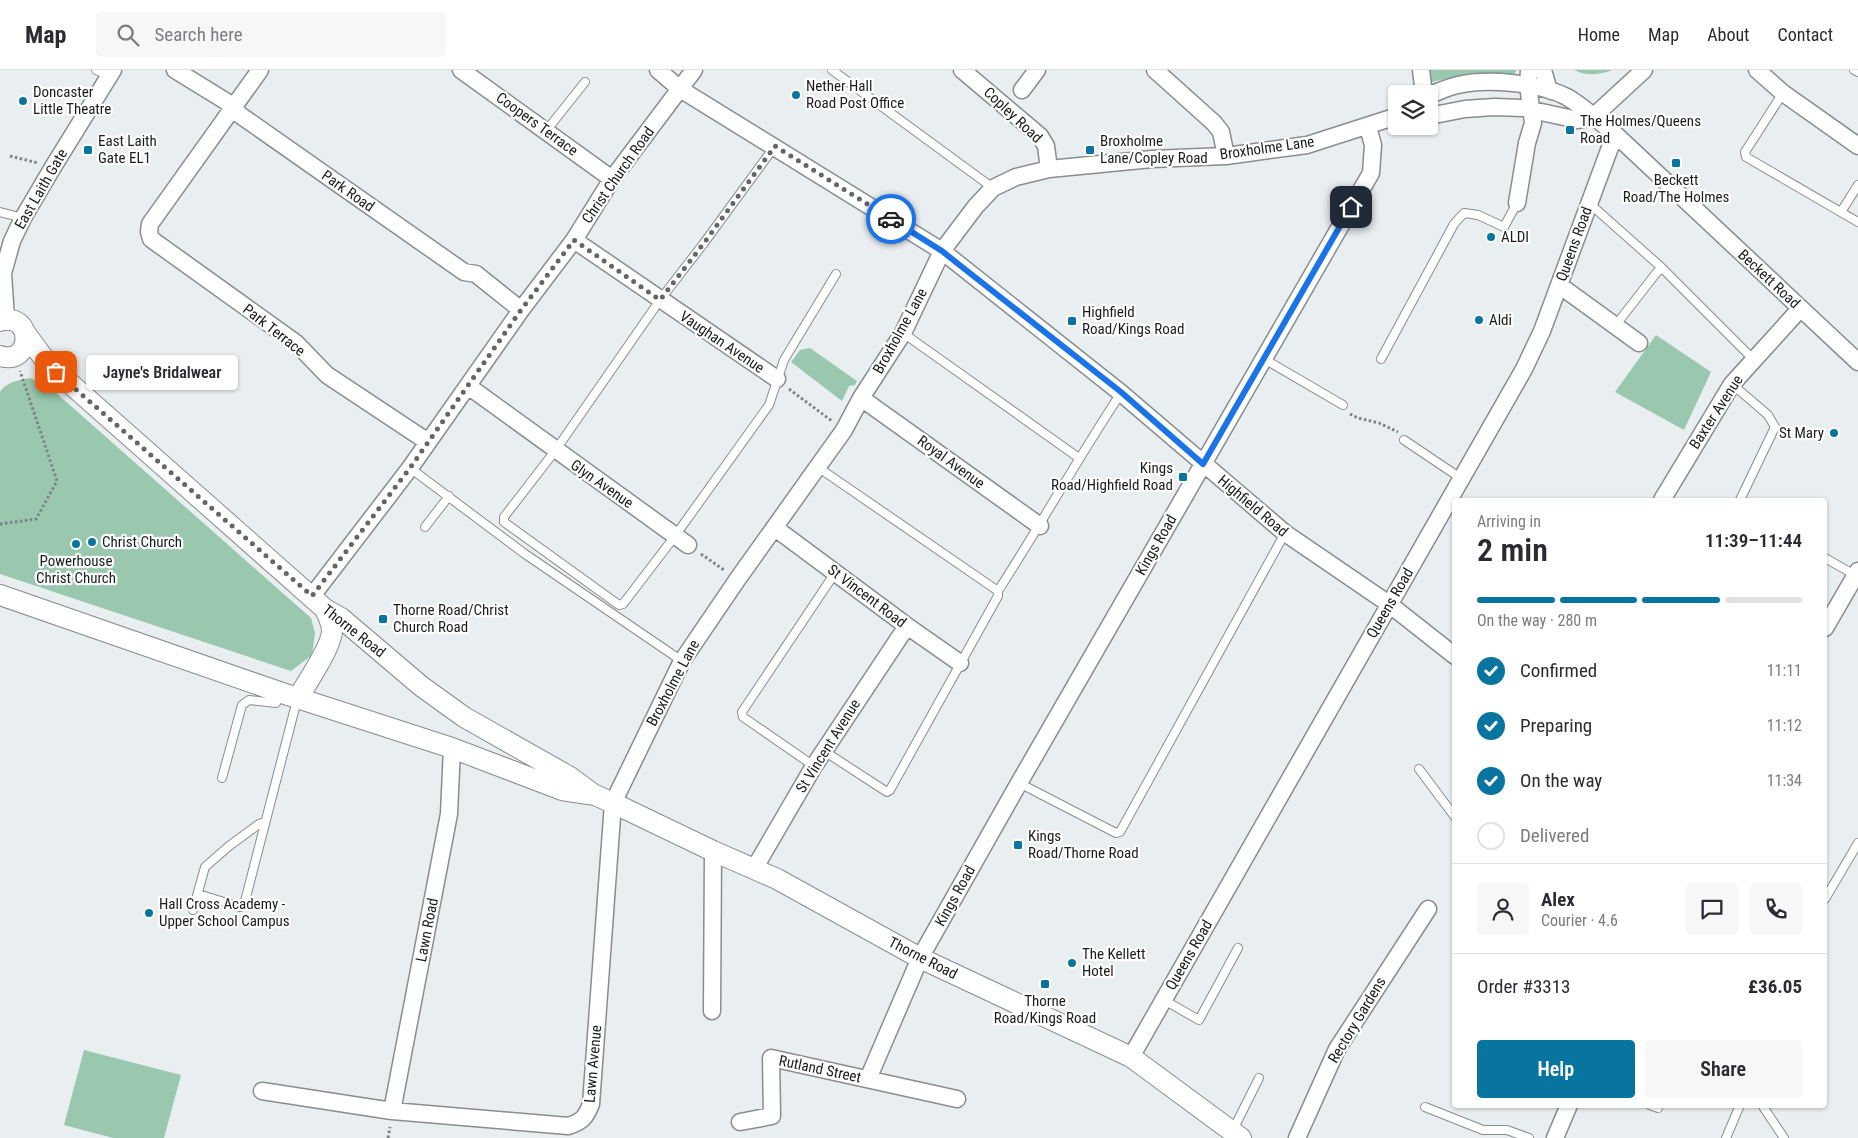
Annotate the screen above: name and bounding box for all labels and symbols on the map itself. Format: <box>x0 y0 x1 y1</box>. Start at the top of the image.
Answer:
place label: Nether Hall Road Post Office <box>806 77 904 112</box>
place label: Doncaster Little Theatre <box>33 83 111 118</box>
street label: Copley Road <box>980 83 1046 147</box>
street label: Coopers Terrace <box>493 88 581 160</box>
marker: Nether Hall Road Post Office <box>790 89 802 101</box>
marker: Doncaster Little Theatre <box>17 95 29 107</box>
place label: The Holmes/Queens Road <box>1580 112 1701 147</box>
street label: Christ Church Road <box>578 123 658 227</box>
marker: The Holmes/Queens Road <box>1564 124 1576 136</box>
place label: East Laith Gate EL1 <box>98 132 157 167</box>
place label: Broxholme Lane/Copley Road <box>1100 132 1208 167</box>
street label: Broxholme Lane <box>1219 132 1315 164</box>
marker: East Laith Gate EL1 <box>82 144 94 156</box>
marker: Broxholme Lane/Copley Road <box>1084 144 1096 156</box>
street label: East Laith Gate <box>11 146 71 232</box>
marker: Beckett Road/The Holmes <box>1670 157 1682 169</box>
street label: Park Road <box>318 166 378 216</box>
place label: Beckett Road/The Holmes <box>1623 171 1729 206</box>
pin <box>1330 186 1372 228</box>
courier <box>866 194 916 244</box>
street label: Queens Road <box>1552 204 1596 284</box>
place label: ALDI <box>1501 228 1529 246</box>
marker: ALDI <box>1485 231 1497 243</box>
street label: Beckett Road <box>1734 246 1804 312</box>
street label: Broxholme Lane <box>869 285 931 377</box>
street label: Park Terrace <box>239 300 309 360</box>
place label: Highfield Road/Kings Road <box>1082 303 1184 338</box>
street label: Vaughan Avenue <box>676 307 768 377</box>
place label: Aldi <box>1489 311 1512 329</box>
marker: Aldi <box>1473 314 1485 326</box>
marker: Highfield Road/Kings Road <box>1066 315 1078 327</box>
pin <box>35 351 77 393</box>
callout: Jayne's Bridalwear <box>86 354 238 390</box>
street label: Baxter Avenue <box>1685 372 1747 452</box>
place label: St Mary <box>1779 424 1824 442</box>
marker: St Mary <box>1828 427 1840 439</box>
street label: Royal Avenue <box>914 432 988 492</box>
street label: Glyn Avenue <box>567 456 637 512</box>
place label: Kings Road/Highfield Road <box>1051 459 1173 494</box>
marker: Kings Road/Highfield Road <box>1177 471 1189 483</box>
street label: Highfield Road <box>1214 471 1292 541</box>
street label: Kings Road <box>1132 512 1180 578</box>
place label: Christ Church <box>102 533 182 551</box>
marker: Christ Church <box>86 536 98 548</box>
marker: Powerhouse Christ Church <box>70 538 82 550</box>
place label: Powerhouse Christ Church <box>36 552 116 587</box>
street label: St Vincent Road <box>824 561 910 631</box>
street label: Queens Road <box>1363 565 1417 641</box>
street label: Thorne Road <box>319 601 389 661</box>
place label: Thorne Road/Christ Church Road <box>393 601 509 636</box>
marker: Thorne Road/Christ Church Road <box>377 613 389 625</box>
street label: Broxholme Lane <box>643 637 703 729</box>
street label: St Vincent Avenue <box>792 696 864 796</box>
place label: Kings Road/Thorne Road <box>1028 827 1139 862</box>
marker: Kings Road/Thorne Road <box>1012 839 1024 851</box>
street label: Kings Road <box>931 862 979 930</box>
place label: Hall Cross Academy - Upper School Campus <box>159 895 290 930</box>
street label: Lawn Road <box>412 896 442 964</box>
marker: Hall Cross Academy - Upper School Campus <box>143 907 155 919</box>
street label: Queens Road <box>1162 917 1216 993</box>
street label: Thorne Road <box>885 933 961 983</box>
place label: The Kellett Hotel <box>1082 945 1145 980</box>
marker: The Kellett Hotel <box>1066 957 1078 969</box>
street label: Rectory Gardens <box>1324 974 1390 1066</box>
marker: Thorne Road/Kings Road <box>1039 978 1051 990</box>
place label: Thorne Road/Kings Road <box>994 992 1096 1027</box>
street label: Lawn Avenue <box>581 1024 605 1104</box>
street label: Rutland Street <box>777 1052 863 1086</box>

